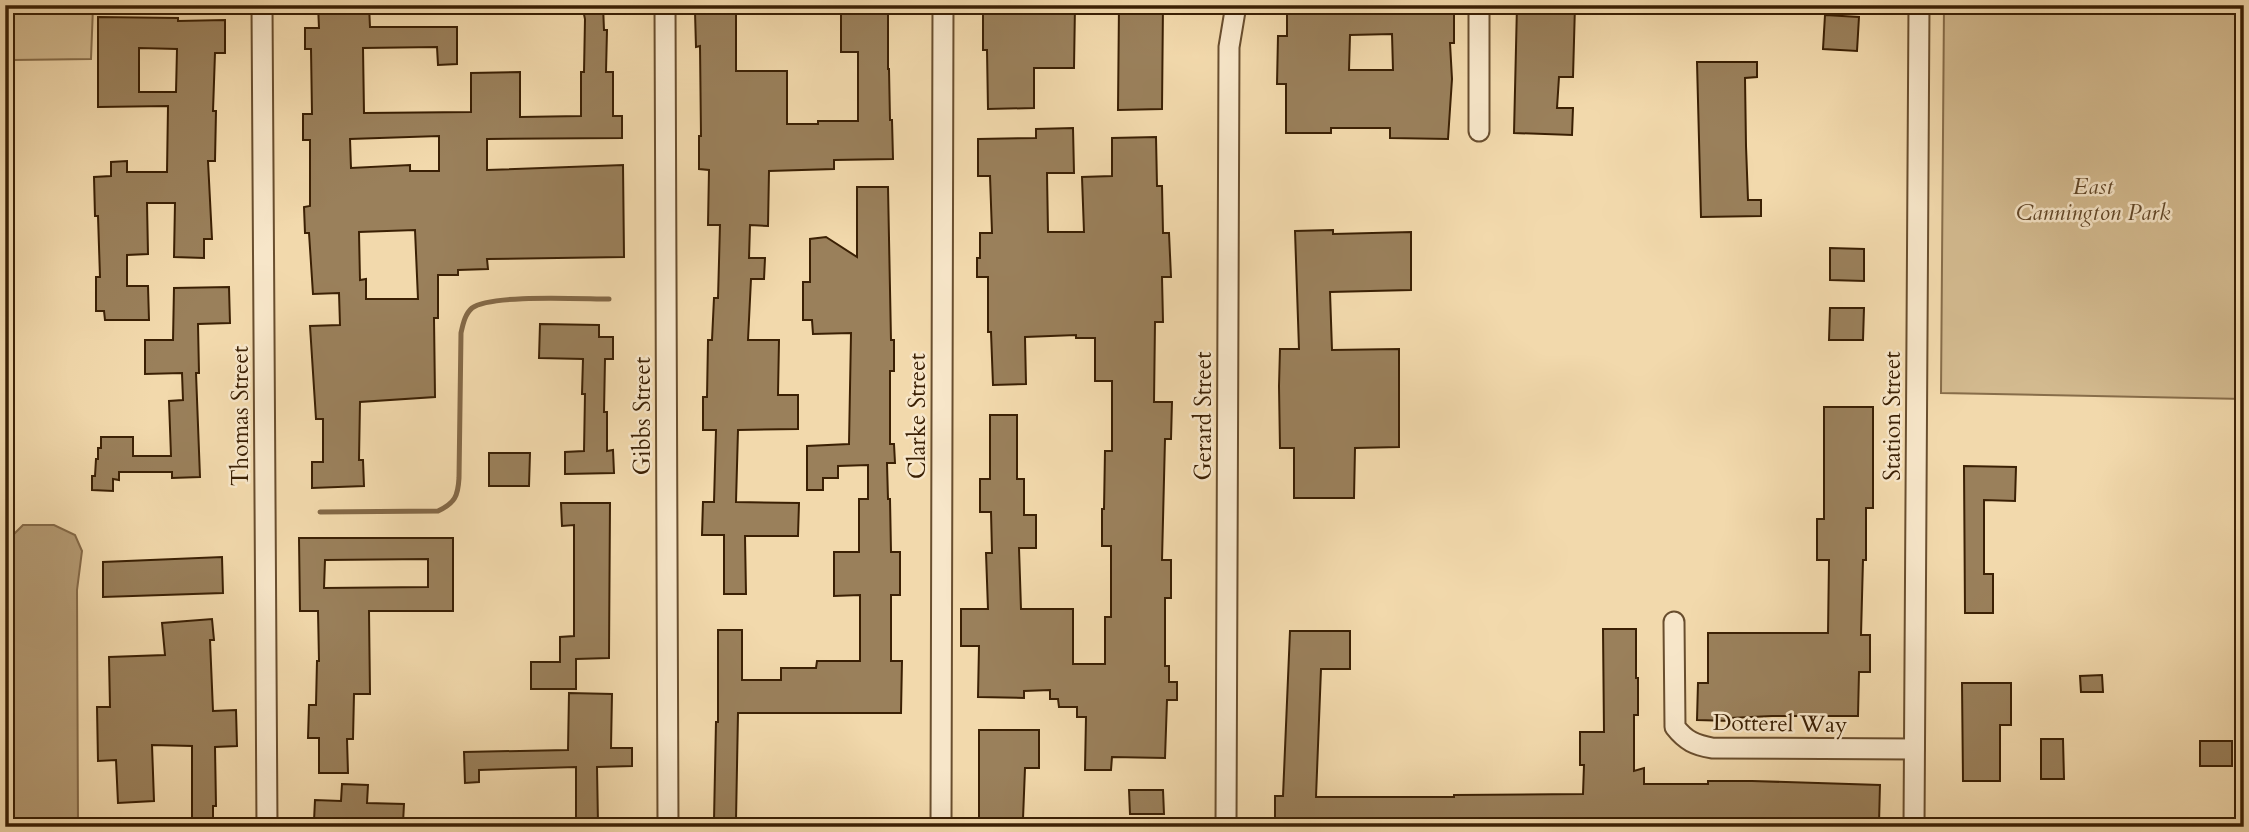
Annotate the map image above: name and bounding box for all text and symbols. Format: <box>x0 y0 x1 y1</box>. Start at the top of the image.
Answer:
park label: East Cannington Park <box>2016 171 2171 228</box>
street label: Thomas Street <box>225 346 256 486</box>
street label: Gerard Street <box>1188 351 1219 481</box>
street label: Station Street <box>1877 351 1908 481</box>
street label: Clarke Street <box>902 353 933 479</box>
street label: Gibbs Street <box>627 357 658 475</box>
street label: Dotterel Way <box>1713 707 1847 740</box>

